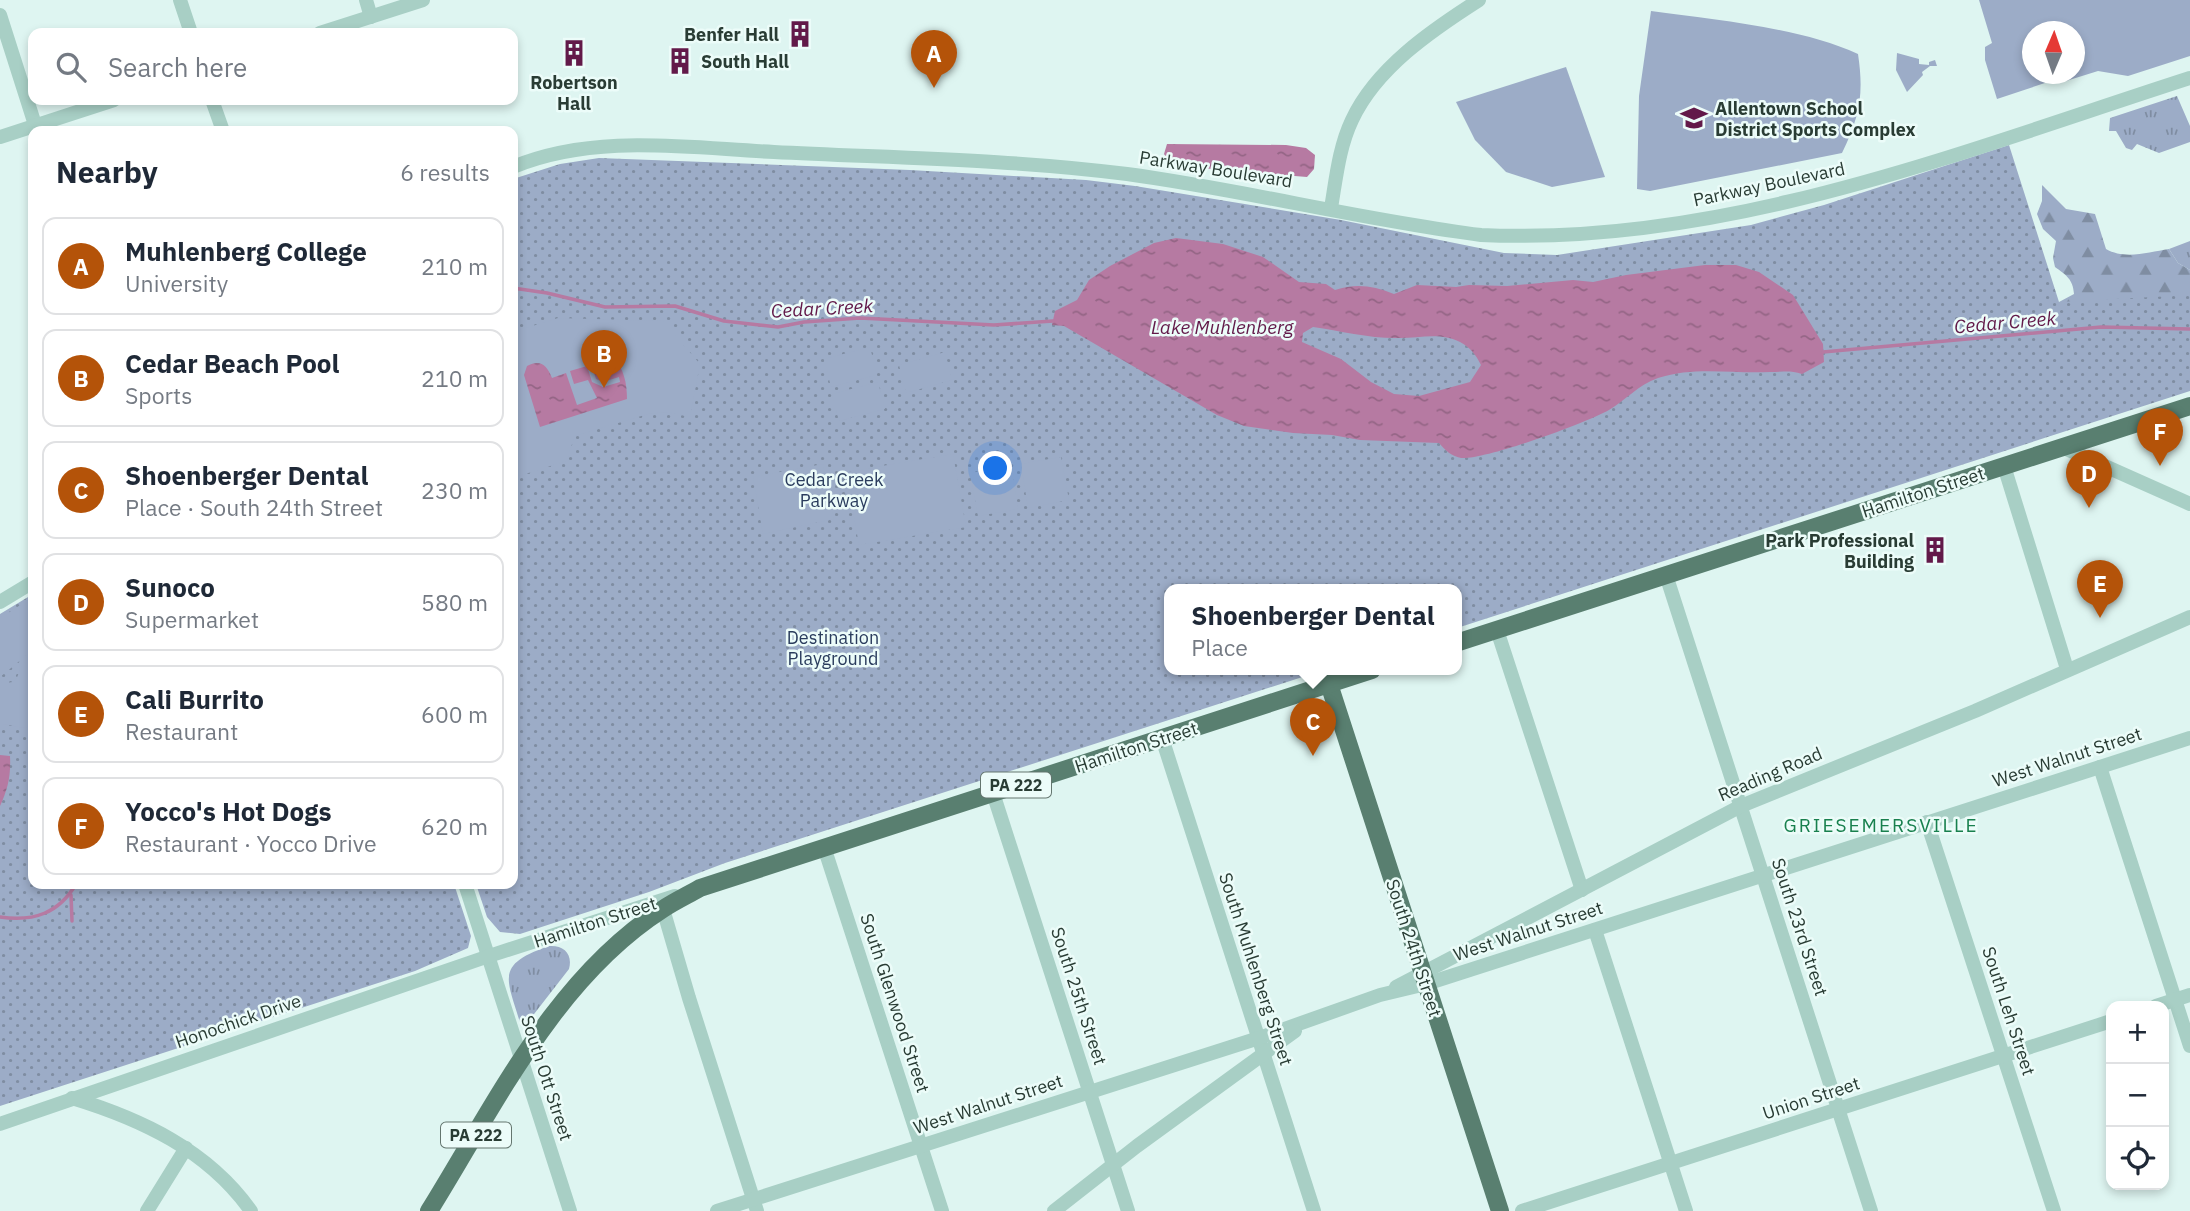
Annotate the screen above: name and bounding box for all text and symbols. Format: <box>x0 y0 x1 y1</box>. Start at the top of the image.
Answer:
building icon: Benfer Hall <box>785 19 815 49</box>
north arrow <box>2022 21 2085 84</box>
place label: Benfer Hall <box>684 23 780 46</box>
search box <box>28 28 518 105</box>
pin: A <box>911 30 957 88</box>
building icon: Robertson Hall <box>559 38 589 68</box>
building icon: South Hall <box>665 46 695 76</box>
icon: search <box>52 48 90 86</box>
text: Search here <box>108 50 247 84</box>
place label: South Hall <box>701 50 790 73</box>
place label: Robertson Hall <box>530 71 618 115</box>
place label: Allentown School District Sports Complex <box>1715 97 1916 141</box>
school or university icon: Allentown School District Sports Complex <box>1679 103 1709 133</box>
street label: Parkway Boulevard <box>1138 146 1294 192</box>
text: Nearby <box>56 152 158 191</box>
text: 6 results <box>400 157 490 187</box>
street label: Parkway Boulevard <box>1691 157 1847 211</box>
text: Muhlenberg College <box>125 234 367 268</box>
text: A <box>73 251 89 281</box>
text: 210 m <box>421 251 488 281</box>
text: University <box>125 268 228 298</box>
water label: Cedar Creek <box>770 293 875 323</box>
water label: Cedar Creek <box>1953 305 2058 338</box>
water label: Lake Muhlenberg <box>1151 315 1294 339</box>
pin: B <box>581 330 627 388</box>
text: Cedar Beach Pool <box>125 346 339 380</box>
text: B <box>73 363 89 393</box>
text: 210 m <box>421 363 488 393</box>
text: Sports <box>125 380 192 410</box>
pin: F <box>2137 408 2183 466</box>
pin: D <box>2066 450 2112 508</box>
your location <box>978 451 1012 485</box>
text: Shoenberger Dental <box>125 458 368 492</box>
street label: Hamilton Street <box>1859 461 1987 523</box>
park label: Cedar Creek Parkway <box>785 468 884 512</box>
text: C <box>74 475 88 505</box>
text: 230 m <box>421 475 488 505</box>
text: Place · South 24th Street <box>125 492 383 522</box>
place label: Park Professional Building <box>1765 529 1915 573</box>
building icon: Park Professional Building <box>1920 535 1950 565</box>
pin: E <box>2077 560 2123 618</box>
text: Sunoco <box>125 570 215 604</box>
popup <box>1164 584 1462 675</box>
text: D <box>73 587 89 617</box>
text: 580 m <box>421 587 488 617</box>
text: Shoenberger Dental <box>1191 598 1435 632</box>
text: Supermarket <box>125 604 259 634</box>
park label: Destination Playground <box>787 626 879 670</box>
text: Place <box>1191 632 1248 662</box>
text: Cali Burrito <box>125 682 264 716</box>
pin: C <box>1290 698 1336 756</box>
text: E <box>74 699 88 729</box>
text: 600 m <box>421 699 488 729</box>
text: Restaurant <box>125 716 238 746</box>
street label: Hamilton Street <box>1072 716 1200 778</box>
street label: West Walnut Street <box>1989 722 2145 792</box>
street label: Reading Road <box>1714 742 1826 806</box>
road number: PA 222 <box>981 772 1051 798</box>
text: Yocco's Hot Dogs <box>125 794 332 828</box>
text: F <box>74 811 88 841</box>
text: 620 m <box>421 811 488 841</box>
district label: GRIESEMERSVILLE <box>1783 813 1979 837</box>
text: Restaurant · Yocco Drive <box>125 828 377 858</box>
street label: South 23rd Street <box>1767 855 1833 999</box>
street label: South Muhlenberg Street <box>1214 870 1298 1068</box>
street label: South 24th Street <box>1381 876 1447 1020</box>
street label: Hamilton Street <box>531 891 659 953</box>
street label: West Walnut Street <box>1450 896 1606 966</box>
street label: South Glenwood Street <box>855 911 935 1095</box>
street label: South 25th Street <box>1046 924 1112 1068</box>
street label: South Leh Street <box>1977 944 2041 1078</box>
street label: Honochick Drive <box>172 989 304 1053</box>
map controls <box>2106 1001 2169 1190</box>
button: + <box>2106 1001 2169 1064</box>
street label: South Ott Street <box>516 1012 578 1144</box>
button: − <box>2106 1064 2169 1127</box>
street label: West Walnut Street <box>910 1069 1066 1139</box>
street label: Union Street <box>1759 1071 1863 1125</box>
road number: PA 222 <box>441 1122 511 1148</box>
button: locate <box>2106 1127 2169 1190</box>

